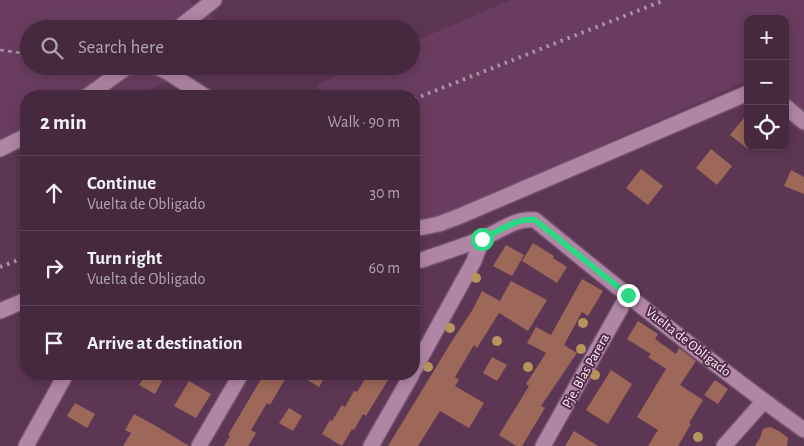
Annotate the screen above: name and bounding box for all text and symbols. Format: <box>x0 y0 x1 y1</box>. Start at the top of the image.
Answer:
map controls <box>744 15 789 150</box>
button: + <box>744 15 789 60</box>
search box <box>20 20 420 75</box>
icon: search <box>38 34 66 62</box>
text: Search here <box>78 38 164 57</box>
button: − <box>744 60 789 105</box>
button: locate <box>744 105 789 150</box>
text: 2 min <box>40 112 87 133</box>
text: Walk · 90 m <box>328 114 400 130</box>
text: Continue <box>87 174 156 193</box>
icon: ahead <box>40 179 68 207</box>
text: 30 m <box>370 185 400 201</box>
text: Vuelta de Obligado <box>87 196 205 212</box>
route start <box>471 228 494 251</box>
text: Turn right <box>87 249 162 268</box>
icon: right <box>40 254 68 282</box>
text: 60 m <box>369 260 400 276</box>
text: Vuelta de Obligado <box>87 271 205 287</box>
route end <box>617 284 640 307</box>
street label: Vuelta de Obligado <box>643 305 733 379</box>
icon: arrive <box>40 329 68 357</box>
street label: Pje. Blas Parera <box>560 331 612 410</box>
text: Arrive at destination <box>87 334 243 353</box>

